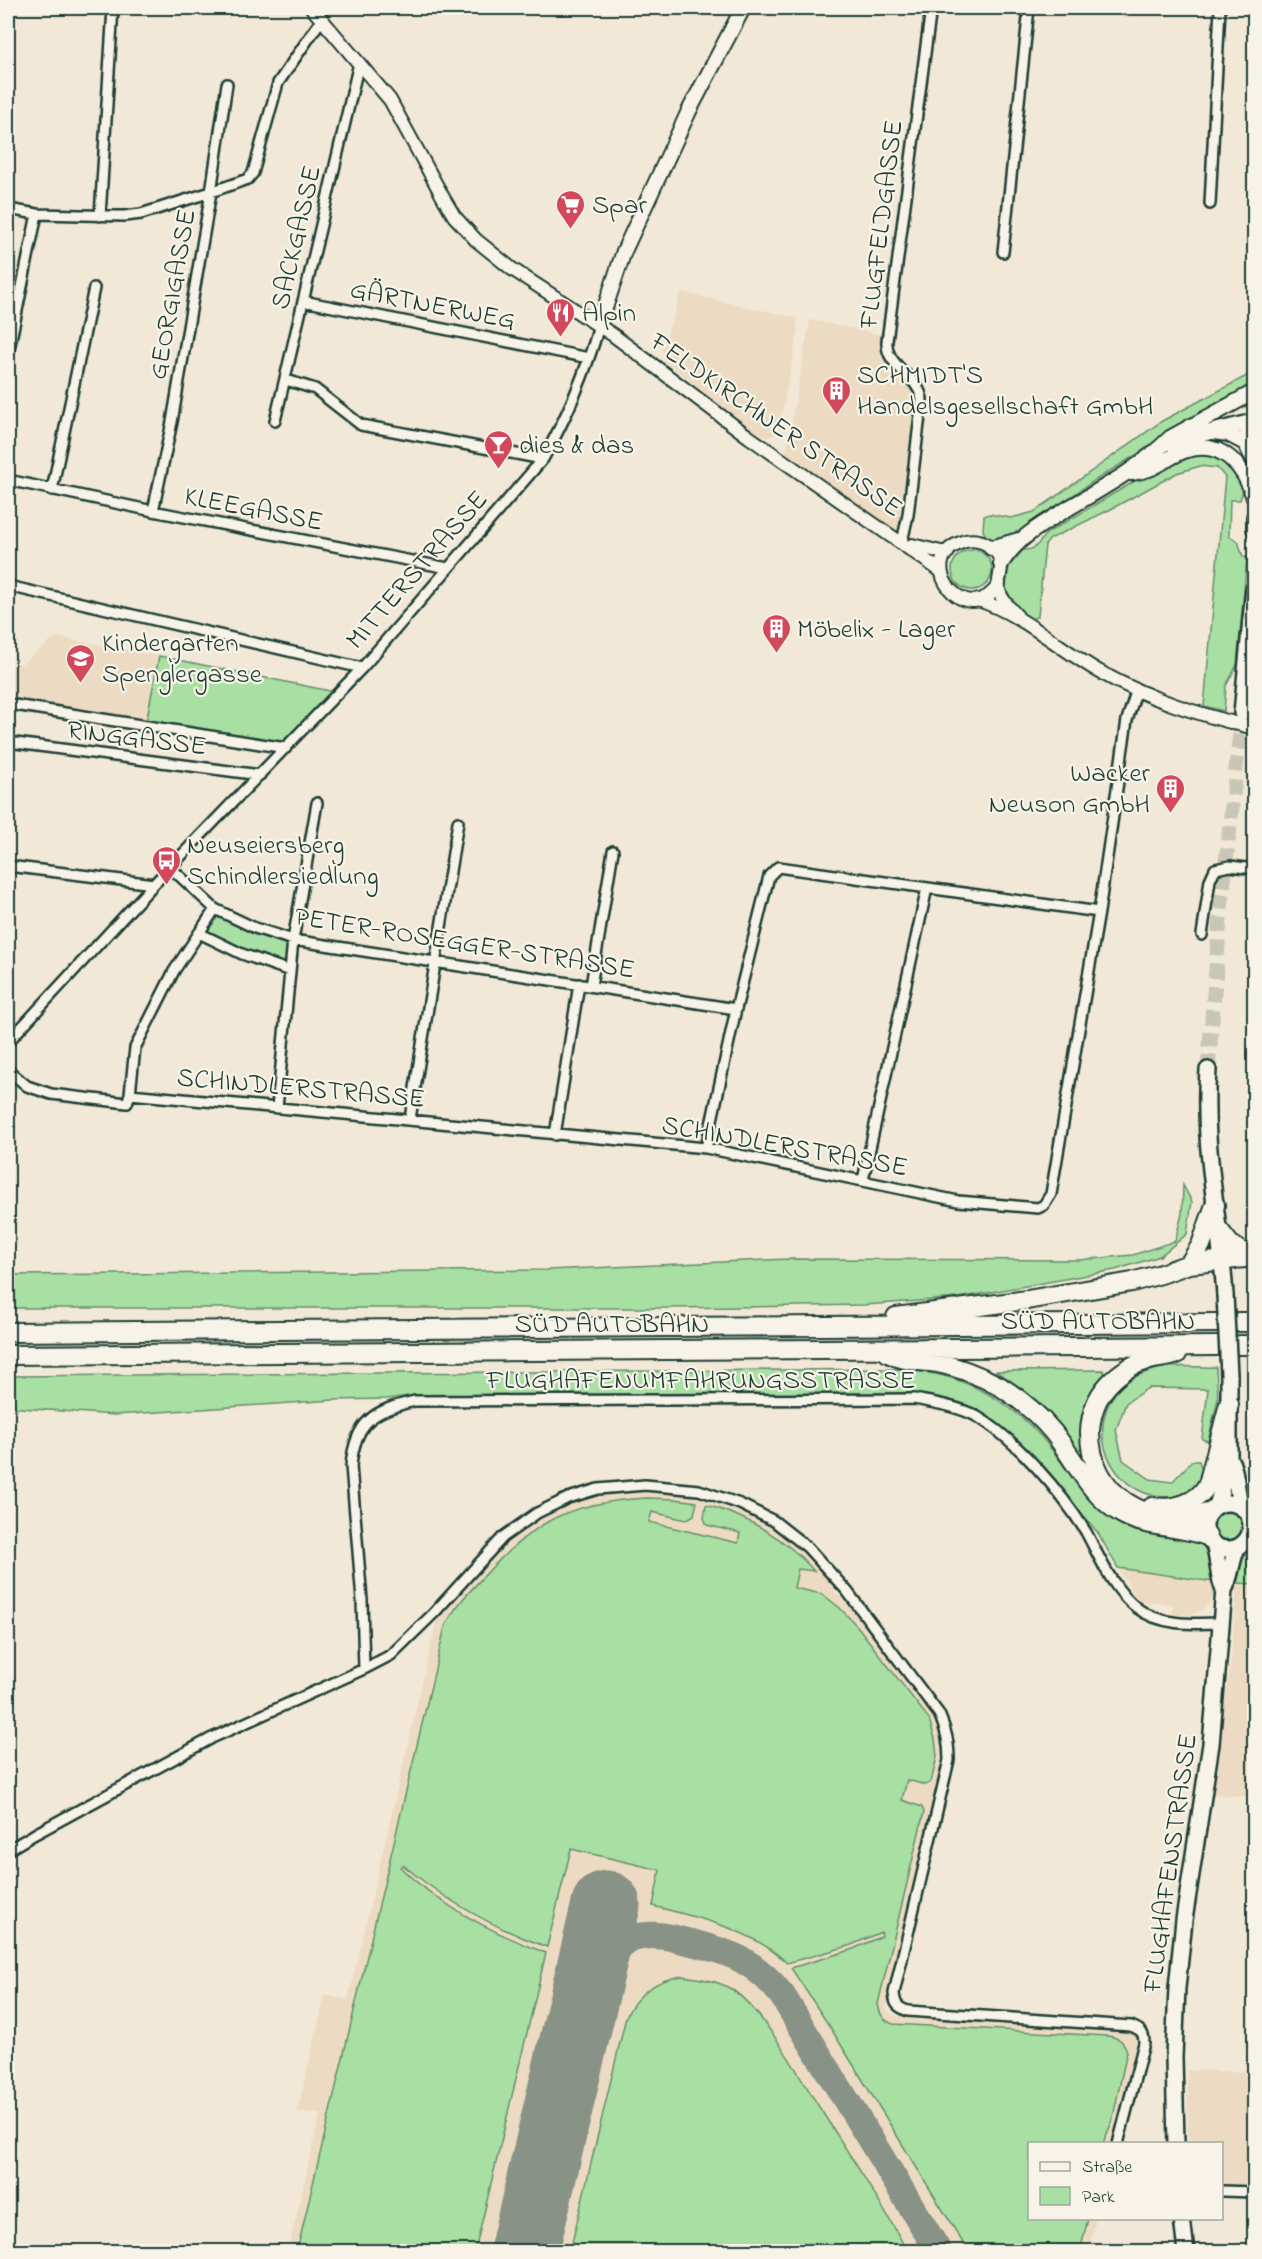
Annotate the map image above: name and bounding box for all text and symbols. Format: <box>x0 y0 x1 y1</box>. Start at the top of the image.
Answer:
street label: FLUGFELDGASSE <box>850 118 915 332</box>
street label: SACKGASSE <box>262 162 333 313</box>
place label: Spar <box>592 187 648 226</box>
supermarket icon: Spar <box>555 188 587 230</box>
street label: GEORGIGASSE <box>139 206 208 383</box>
street label: GÄRTNERWEG <box>346 271 519 342</box>
place label: Alpin <box>582 295 636 334</box>
restaurant icon: Alpin <box>545 296 577 338</box>
street label: FELDKIRCHNER STRASSE <box>640 323 910 528</box>
place label: SCHMIDT'S Handelsgesellschaft GmbH <box>857 357 1154 427</box>
building icon: SCHMIDT'S Handelsgesellschaft GmbH <box>820 374 852 416</box>
place label: dies & das <box>519 427 634 466</box>
bar icon: dies & das <box>482 428 514 470</box>
street label: KLEEGASSE <box>181 478 326 543</box>
street label: MITTERSTRASSE <box>337 482 498 659</box>
place label: Möbelix - Lager <box>797 611 956 650</box>
building icon: Möbelix - Lager <box>760 612 792 654</box>
place label: Kindergarten Spenglergasse <box>102 625 263 695</box>
school or university icon: Kindergarten Spenglergasse <box>65 642 97 684</box>
street label: RINGGASSE <box>65 712 209 767</box>
place label: Wacker Neuson GmbH <box>989 755 1151 825</box>
building icon: Wacker Neuson GmbH <box>1155 772 1187 814</box>
place label: Neuseiersberg Schindlersiedlung <box>187 827 379 897</box>
bus stop icon: Neuseiersberg Schindlersiedlung <box>150 844 182 886</box>
street label: PETER-ROSEGGER-STRASSE <box>292 898 637 991</box>
street label: SCHINDLERSTRASSE <box>175 1059 426 1120</box>
street label: SCHINDLERSTRASSE <box>659 1107 911 1188</box>
street label: SÜD AUTOBAHN <box>1001 1303 1195 1342</box>
street label: SÜD AUTOBAHN <box>515 1306 709 1345</box>
street label: FLUGHAFENUMFAHRUNGSSTRASSE <box>485 1362 916 1401</box>
street label: FLUGHAFENSTRASSE <box>1134 1731 1209 1996</box>
legend <box>1028 2142 1223 2220</box>
text: Straße <box>1082 2155 1133 2181</box>
text: Park <box>1082 2185 1115 2211</box>

